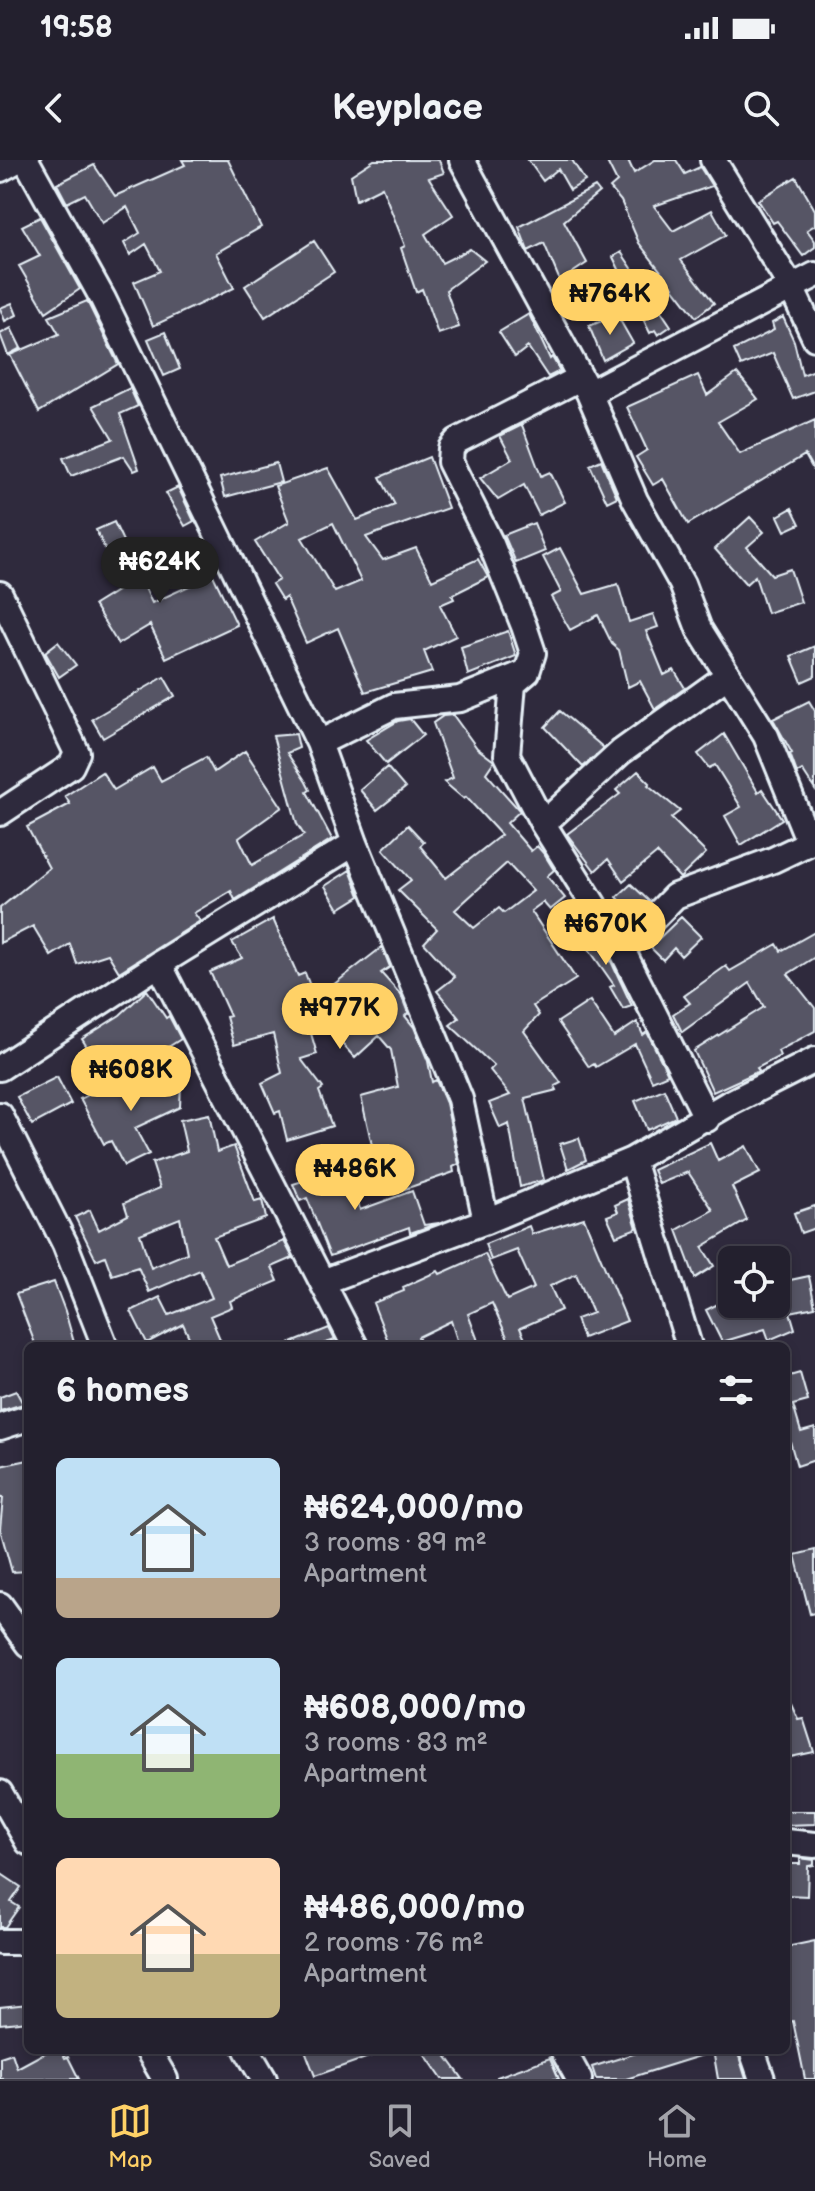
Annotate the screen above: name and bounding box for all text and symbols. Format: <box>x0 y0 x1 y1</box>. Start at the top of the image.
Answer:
text: 19:58 <box>40 10 113 46</box>
icon: back <box>32 86 76 130</box>
icon: search <box>739 86 783 130</box>
text: Keyplace <box>332 87 483 130</box>
pin: ₦764K <box>554 269 666 337</box>
text: ₦764K <box>569 279 651 310</box>
pin: ₦624K <box>104 537 216 605</box>
text: ₦624K <box>119 547 201 578</box>
pin: ₦670K <box>550 899 662 967</box>
text: ₦670K <box>565 909 647 940</box>
pin: ₦977K <box>284 983 396 1051</box>
text: ₦977K <box>300 993 380 1024</box>
pin: ₦608K <box>75 1045 187 1113</box>
text: ₦608K <box>89 1055 173 1086</box>
pin: ₦486K <box>299 1144 411 1212</box>
text: ₦486K <box>313 1154 397 1185</box>
map controls <box>718 1246 790 1318</box>
button: locate <box>718 1246 790 1318</box>
icon: filters <box>714 1368 758 1412</box>
text: 6 homes <box>56 1370 189 1411</box>
text: ₦624,000/mo <box>304 1487 524 1528</box>
icon: home <box>120 1490 216 1586</box>
text: 3 rooms · 89 m² <box>304 1528 487 1559</box>
text: Apartment <box>304 1559 427 1590</box>
text: ₦608,000/mo <box>304 1687 526 1728</box>
icon: home <box>120 1690 216 1786</box>
text: 3 rooms · 83 m² <box>304 1728 488 1759</box>
text: Apartment <box>304 1759 427 1790</box>
text: ₦486,000/mo <box>304 1887 525 1928</box>
icon: home <box>120 1890 216 1986</box>
text: 2 rooms · 76 m² <box>304 1928 484 1959</box>
text: Apartment <box>304 1959 427 1990</box>
tab: Map <box>108 2099 152 2174</box>
tab: Saved <box>369 2099 431 2174</box>
tab: Home <box>647 2099 707 2174</box>

